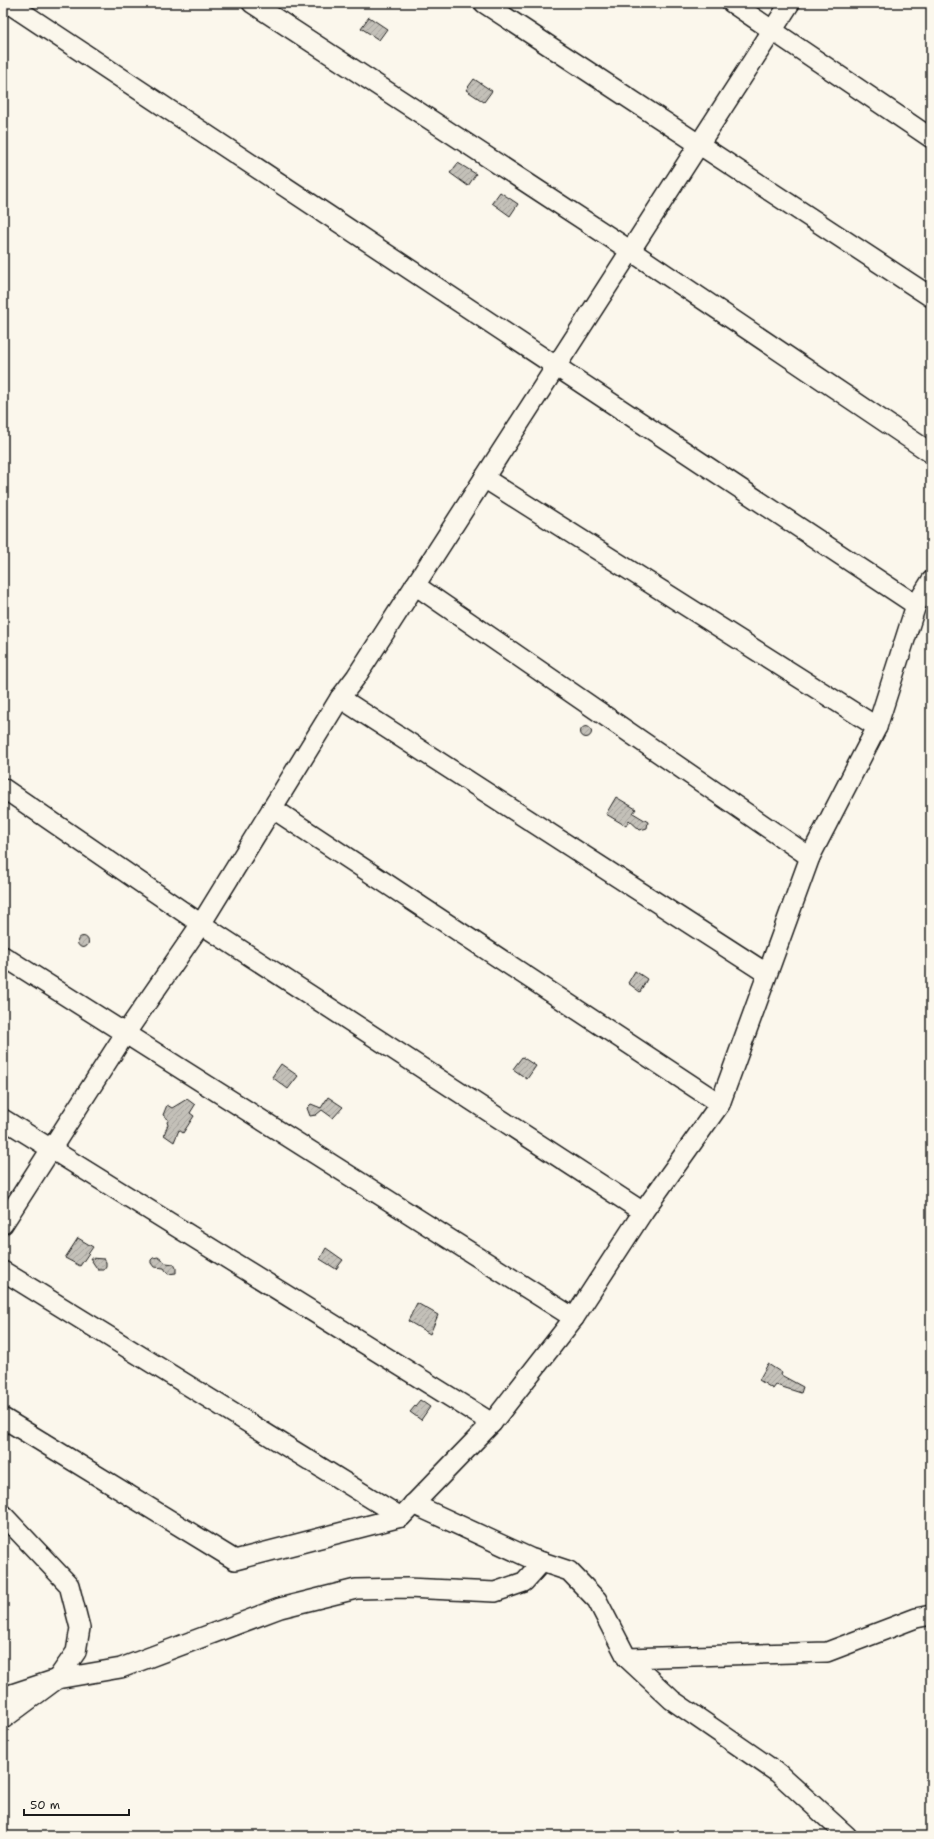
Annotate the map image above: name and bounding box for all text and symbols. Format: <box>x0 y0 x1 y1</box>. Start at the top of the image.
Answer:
scale bar <box>24 1791 129 1817</box>
text: 50 m <box>30 1797 60 1813</box>

